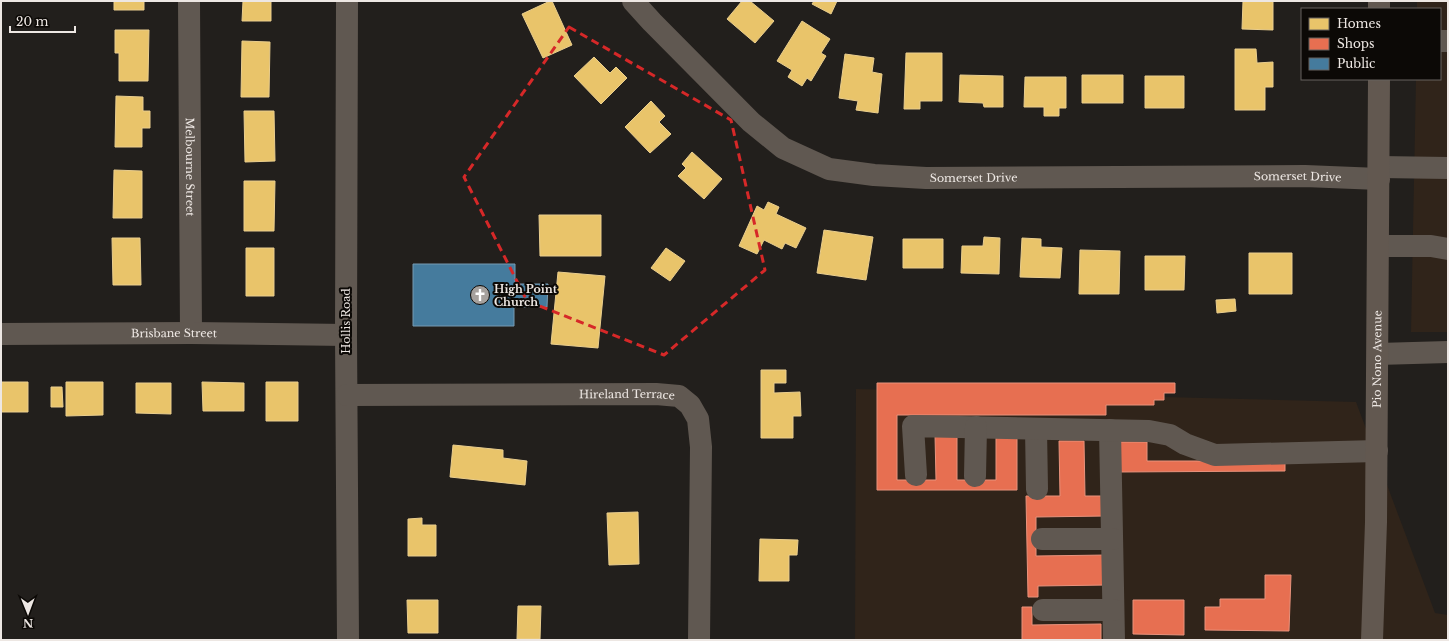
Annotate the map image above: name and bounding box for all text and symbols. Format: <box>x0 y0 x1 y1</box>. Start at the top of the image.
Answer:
scale bar <box>10 8 75 34</box>
legend <box>1301 8 1441 80</box>
text: 20 m <box>16 14 48 29</box>
text: Homes <box>1337 16 1381 31</box>
text: Shops <box>1337 36 1374 51</box>
text: Public <box>1337 56 1376 71</box>
street label: Melbourne Street <box>183 118 197 217</box>
street label: Somerset Drive <box>1254 169 1342 184</box>
street label: Somerset Drive <box>930 171 1018 185</box>
place label: High Point Church <box>494 282 558 309</box>
church icon: High Point Church <box>469 284 491 306</box>
street label: Hollis Road <box>339 288 353 354</box>
street label: Pio Nono Avenue <box>1370 310 1384 408</box>
street label: Brisbane Street <box>131 326 218 340</box>
street label: Hireland Terrace <box>579 387 675 403</box>
north arrow <box>8 593 48 633</box>
text: N <box>22 616 33 630</box>

